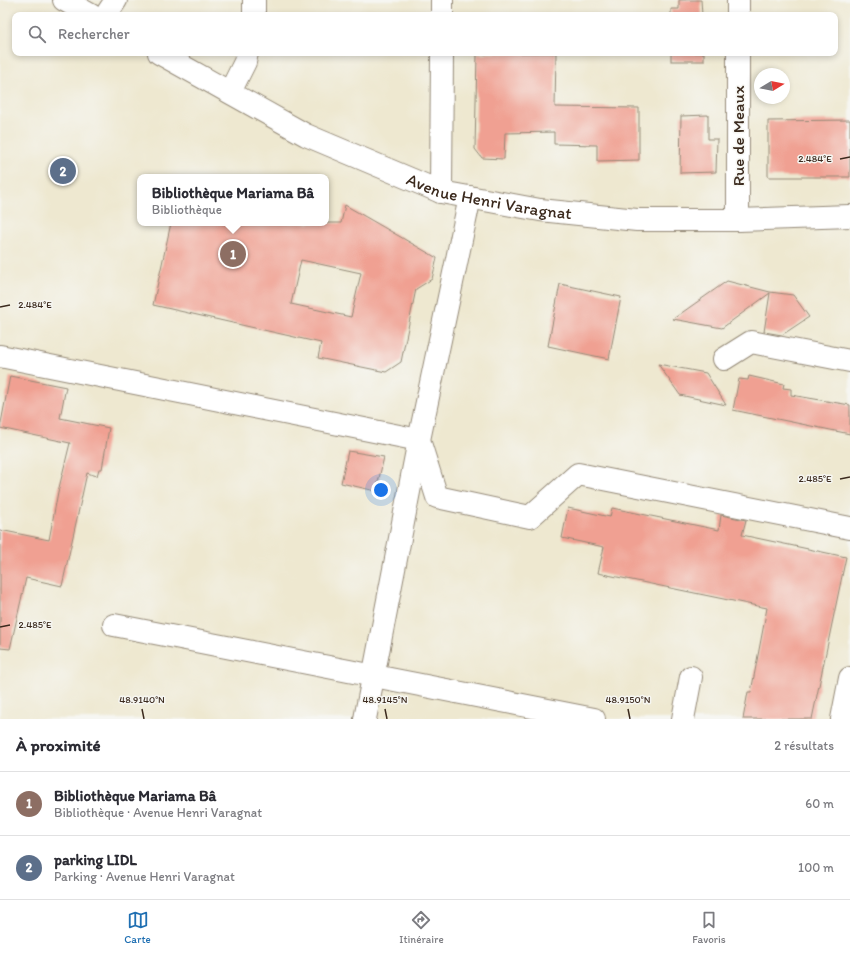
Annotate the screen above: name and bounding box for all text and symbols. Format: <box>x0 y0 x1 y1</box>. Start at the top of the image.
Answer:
search box <box>12 12 838 56</box>
icon: search <box>26 23 48 45</box>
text: Rechercher <box>58 25 130 43</box>
north arrow <box>754 68 790 104</box>
street label: Rue de Meaux <box>728 85 748 186</box>
text: 2.484°E <box>798 152 832 165</box>
pin: 2 <box>50 156 76 186</box>
street label: Avenue Henri Varagnat <box>404 169 573 223</box>
popup <box>137 174 329 226</box>
text: Bibliothèque Mariama Bâ <box>152 184 314 202</box>
text: Bibliothèque <box>152 202 222 217</box>
pin: 1 <box>220 239 246 269</box>
text: 2.484°E <box>18 298 52 311</box>
text: 2.485°E <box>799 472 832 485</box>
your location <box>371 480 391 500</box>
text: 2.485°E <box>19 618 52 631</box>
text: 48.9140°N <box>119 693 165 706</box>
text: 48.9145°N <box>363 693 408 706</box>
text: 48.9150°N <box>606 693 651 706</box>
text: À proximité <box>16 735 101 755</box>
text: 2 résultats <box>774 738 834 753</box>
text: Bibliothèque Mariama Bâ <box>54 787 216 805</box>
text: 1 <box>26 796 32 811</box>
text: 60 m <box>805 796 834 811</box>
text: Bibliothèque · Avenue Henri Varagnat <box>54 805 262 820</box>
text: parking LIDL <box>54 851 137 869</box>
text: 2 <box>26 860 32 875</box>
text: 100 m <box>798 860 834 875</box>
text: Parking · Avenue Henri Varagnat <box>54 869 235 884</box>
tab: Carte <box>124 909 151 946</box>
tab: Itinéraire <box>399 909 444 946</box>
tab: Favoris <box>692 909 726 946</box>

